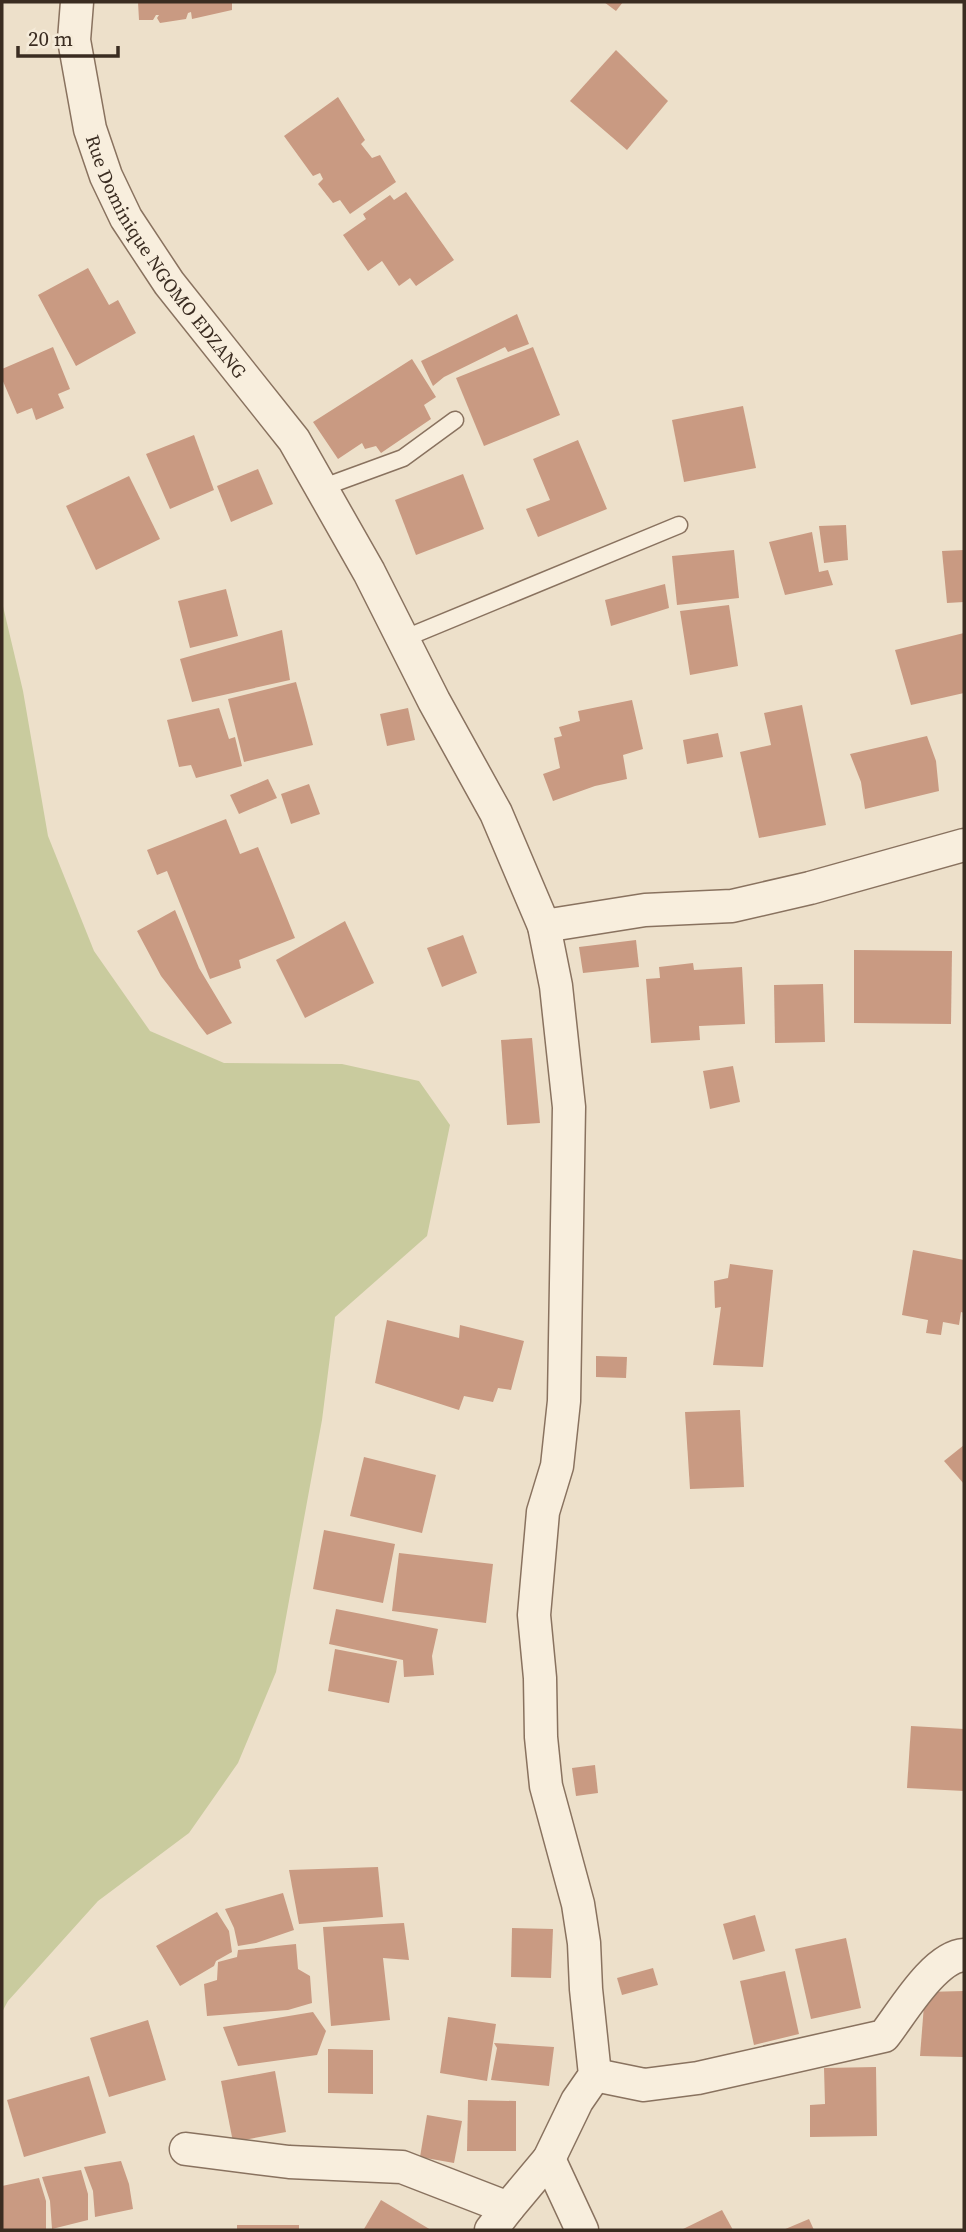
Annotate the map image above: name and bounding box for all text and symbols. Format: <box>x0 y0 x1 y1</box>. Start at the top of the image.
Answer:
scale bar <box>18 14 117 58</box>
text: 20 m <box>28 24 73 53</box>
street label: Rue Dominique NGOMO EDZANG <box>80 131 253 383</box>

